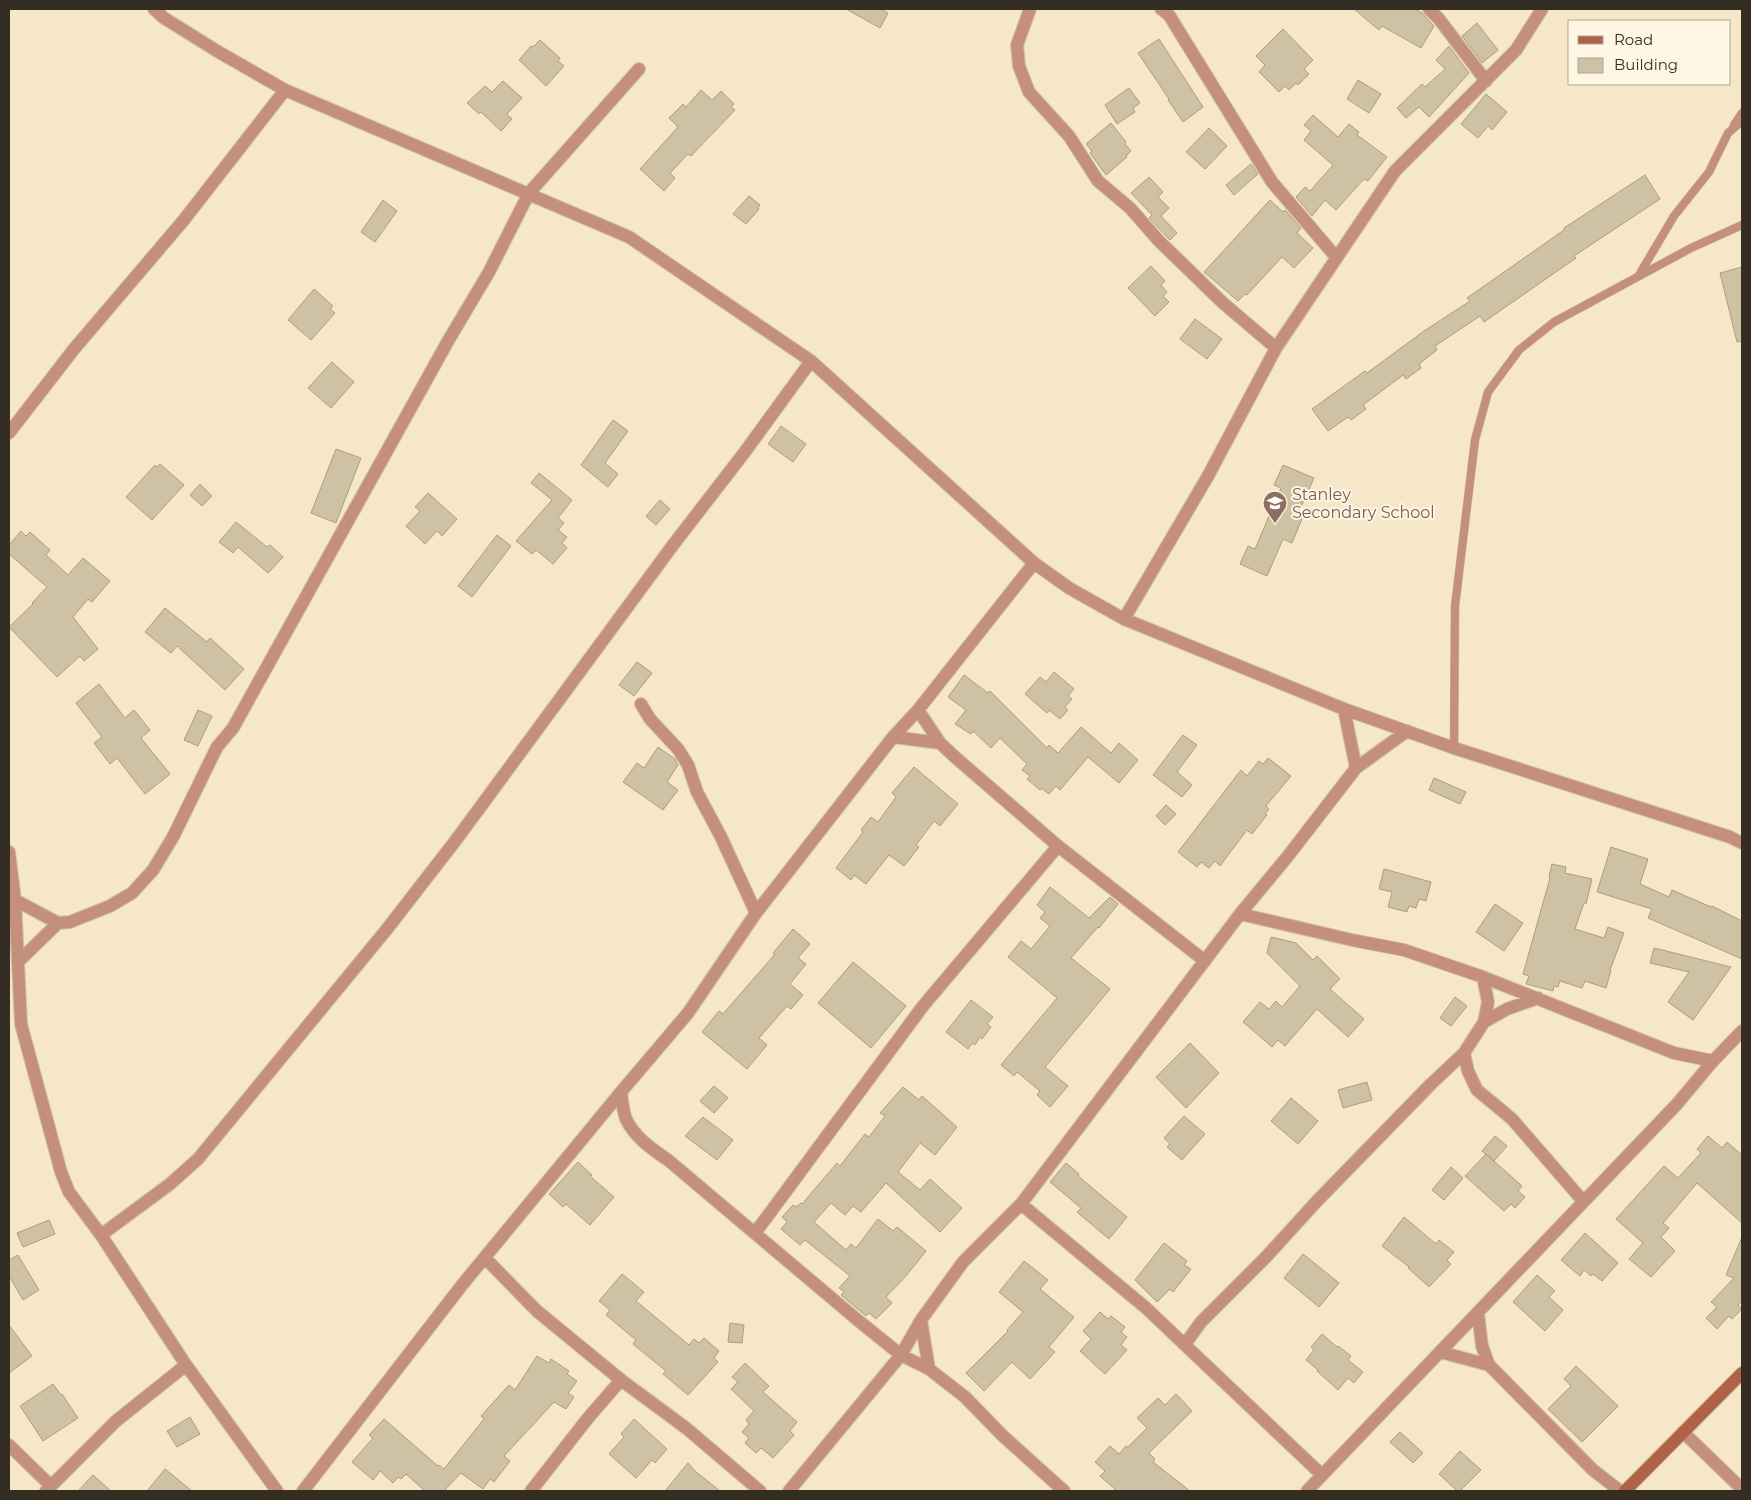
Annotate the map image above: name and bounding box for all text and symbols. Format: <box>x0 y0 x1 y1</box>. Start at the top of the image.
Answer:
legend <box>1568 20 1731 85</box>
text: Road <box>1614 30 1653 49</box>
text: Building <box>1614 55 1678 74</box>
place label: Stanley Secondary School <box>1292 485 1435 522</box>
school or university icon: Stanley Secondary School <box>1262 490 1288 524</box>

